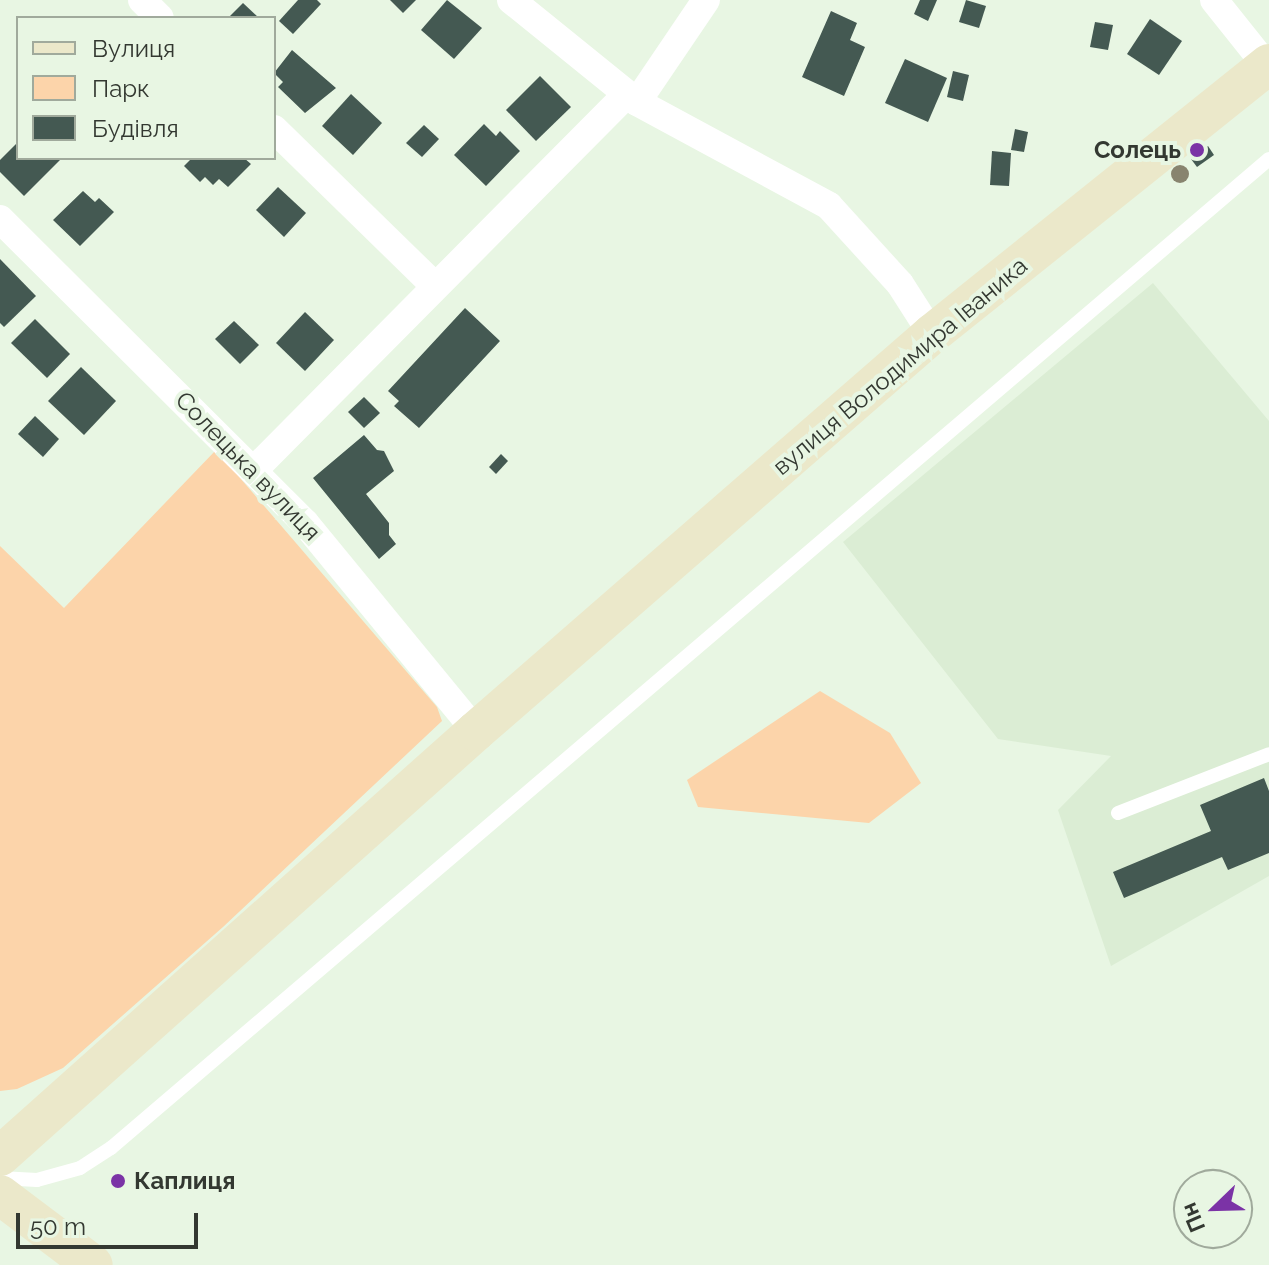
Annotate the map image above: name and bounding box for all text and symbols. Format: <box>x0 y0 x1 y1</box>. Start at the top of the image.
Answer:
legend <box>16 16 276 160</box>
text: Вулиця <box>92 34 175 63</box>
text: Парк <box>92 74 150 103</box>
text: Будівля <box>92 114 179 143</box>
place label: Солець <box>1094 136 1181 164</box>
marker: Солець <box>1188 141 1206 159</box>
street label: вулиця Володимира Іваника <box>767 251 1033 481</box>
street label: Солецька вулиця <box>170 386 326 546</box>
place label: Каплиця <box>134 1167 236 1195</box>
north arrow <box>1173 1169 1253 1249</box>
marker: Каплиця <box>109 1172 127 1190</box>
scale bar <box>20 1197 202 1247</box>
text: Пн <box>1175 1199 1210 1236</box>
text: 50 m <box>30 1212 86 1241</box>

